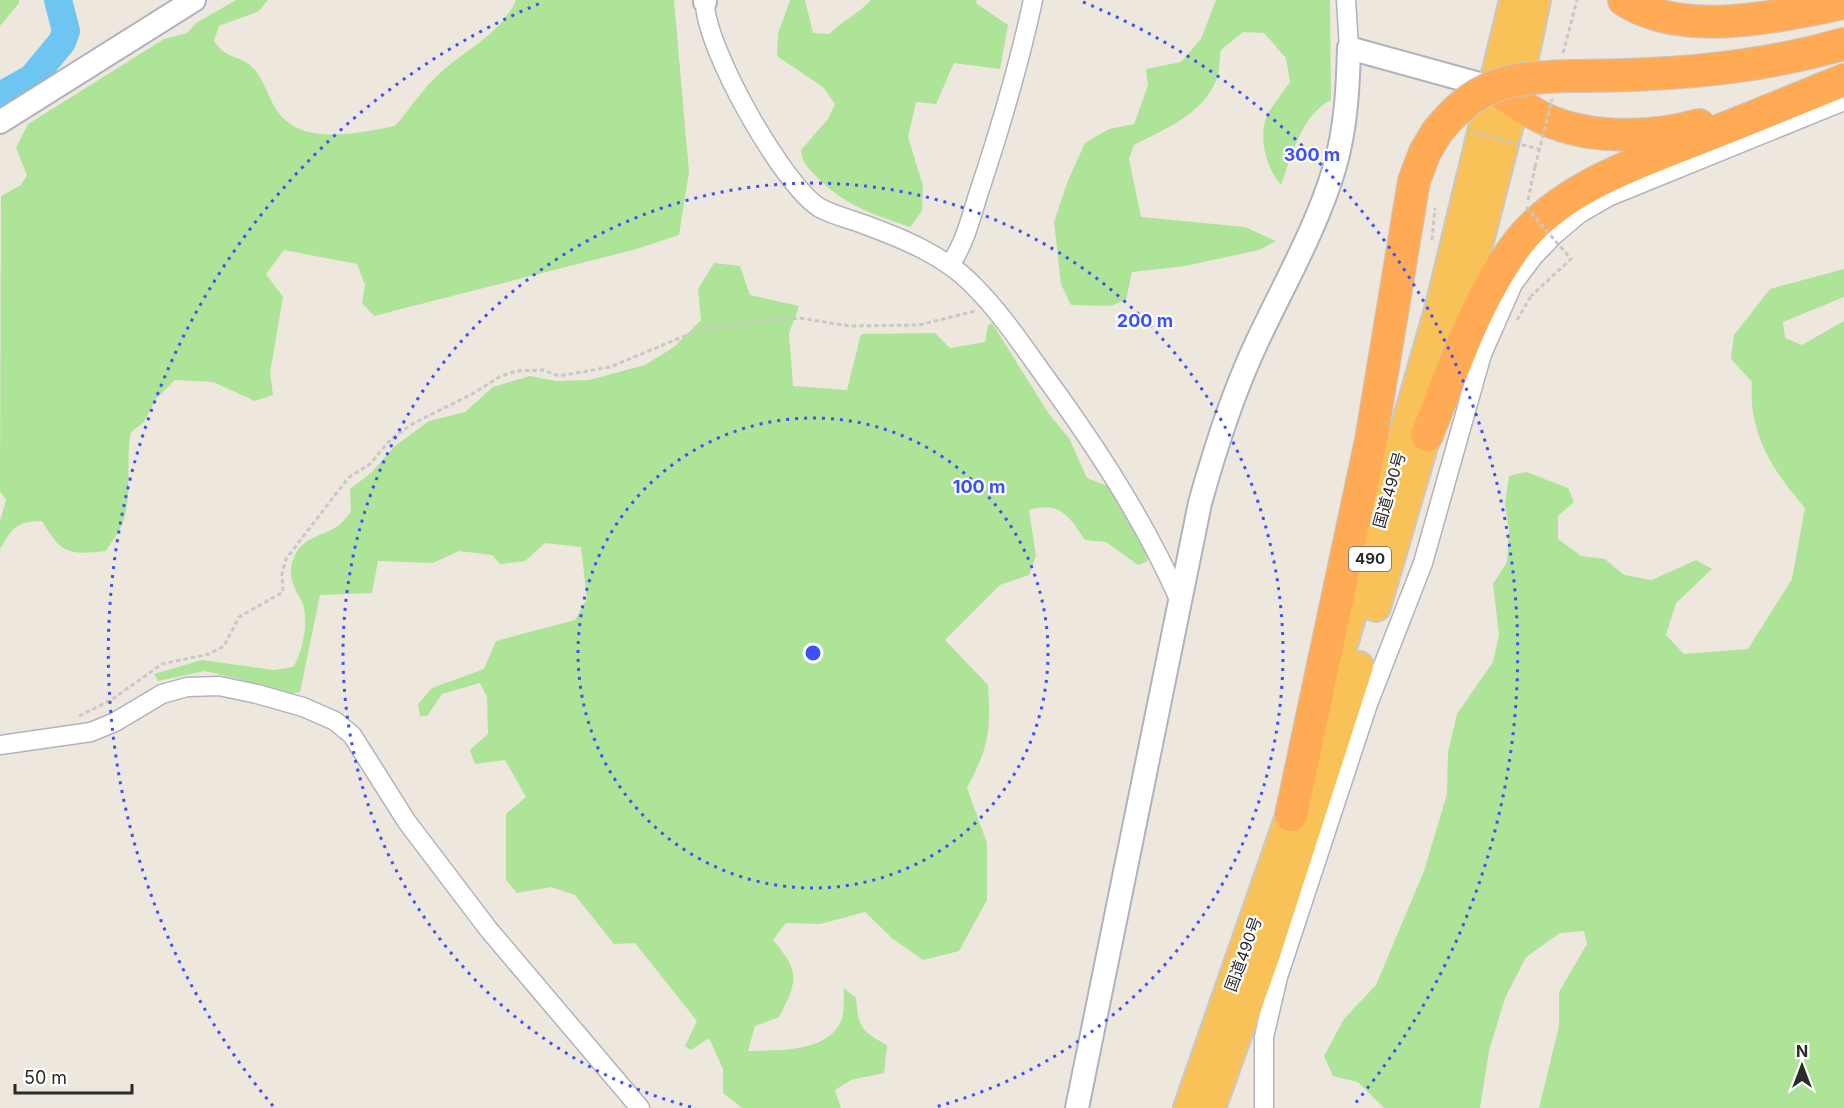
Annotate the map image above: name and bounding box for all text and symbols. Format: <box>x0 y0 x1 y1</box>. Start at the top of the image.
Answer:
text: 300 m <box>1284 144 1340 165</box>
text: 200 m <box>1117 310 1173 331</box>
street label: 国道490号 <box>1369 450 1409 530</box>
text: 100 m <box>953 476 1005 497</box>
road number: 490 <box>1349 547 1391 571</box>
centre of rings <box>803 643 823 663</box>
street label: 国道490号 <box>1220 914 1266 994</box>
north arrow <box>1772 1036 1832 1096</box>
text: N <box>1796 1041 1808 1061</box>
scale bar <box>15 1057 132 1095</box>
text: 50 m <box>24 1067 67 1088</box>

